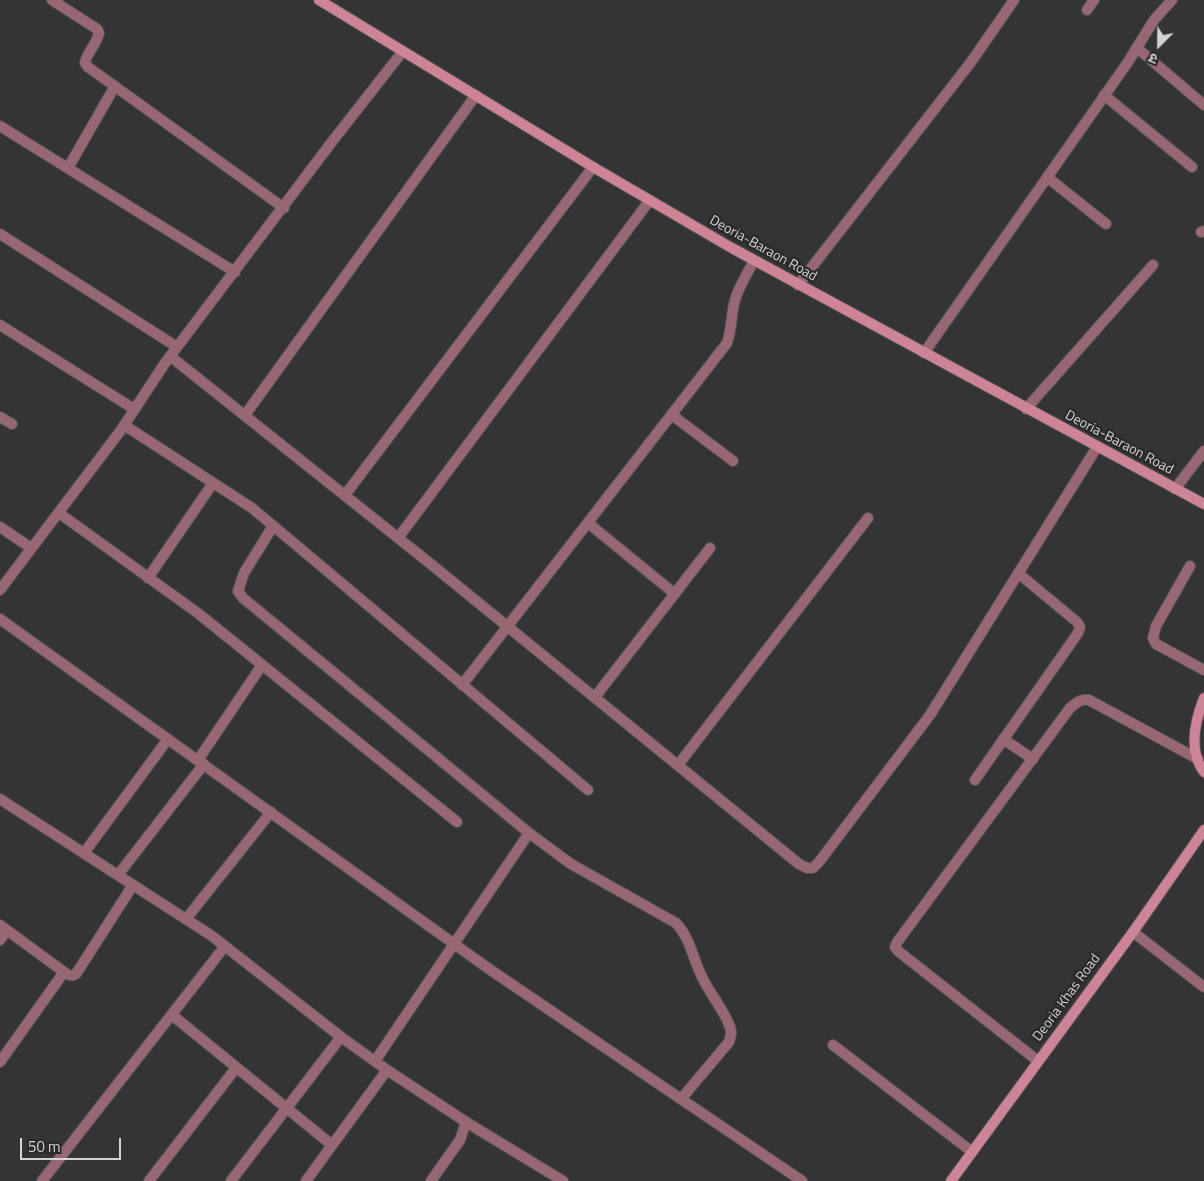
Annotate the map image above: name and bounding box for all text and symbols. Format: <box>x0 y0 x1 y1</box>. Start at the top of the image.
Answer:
north arrow <box>1134 20 1184 70</box>
text: उ <box>1145 48 1161 71</box>
street label: Deoria-Baraon Road <box>706 212 820 286</box>
street label: Deoria-Baraon Road <box>1062 407 1176 479</box>
street label: Deoria Khas Road <box>1030 951 1104 1045</box>
scale bar <box>22 1128 124 1160</box>
text: 50 m <box>28 1135 61 1158</box>

